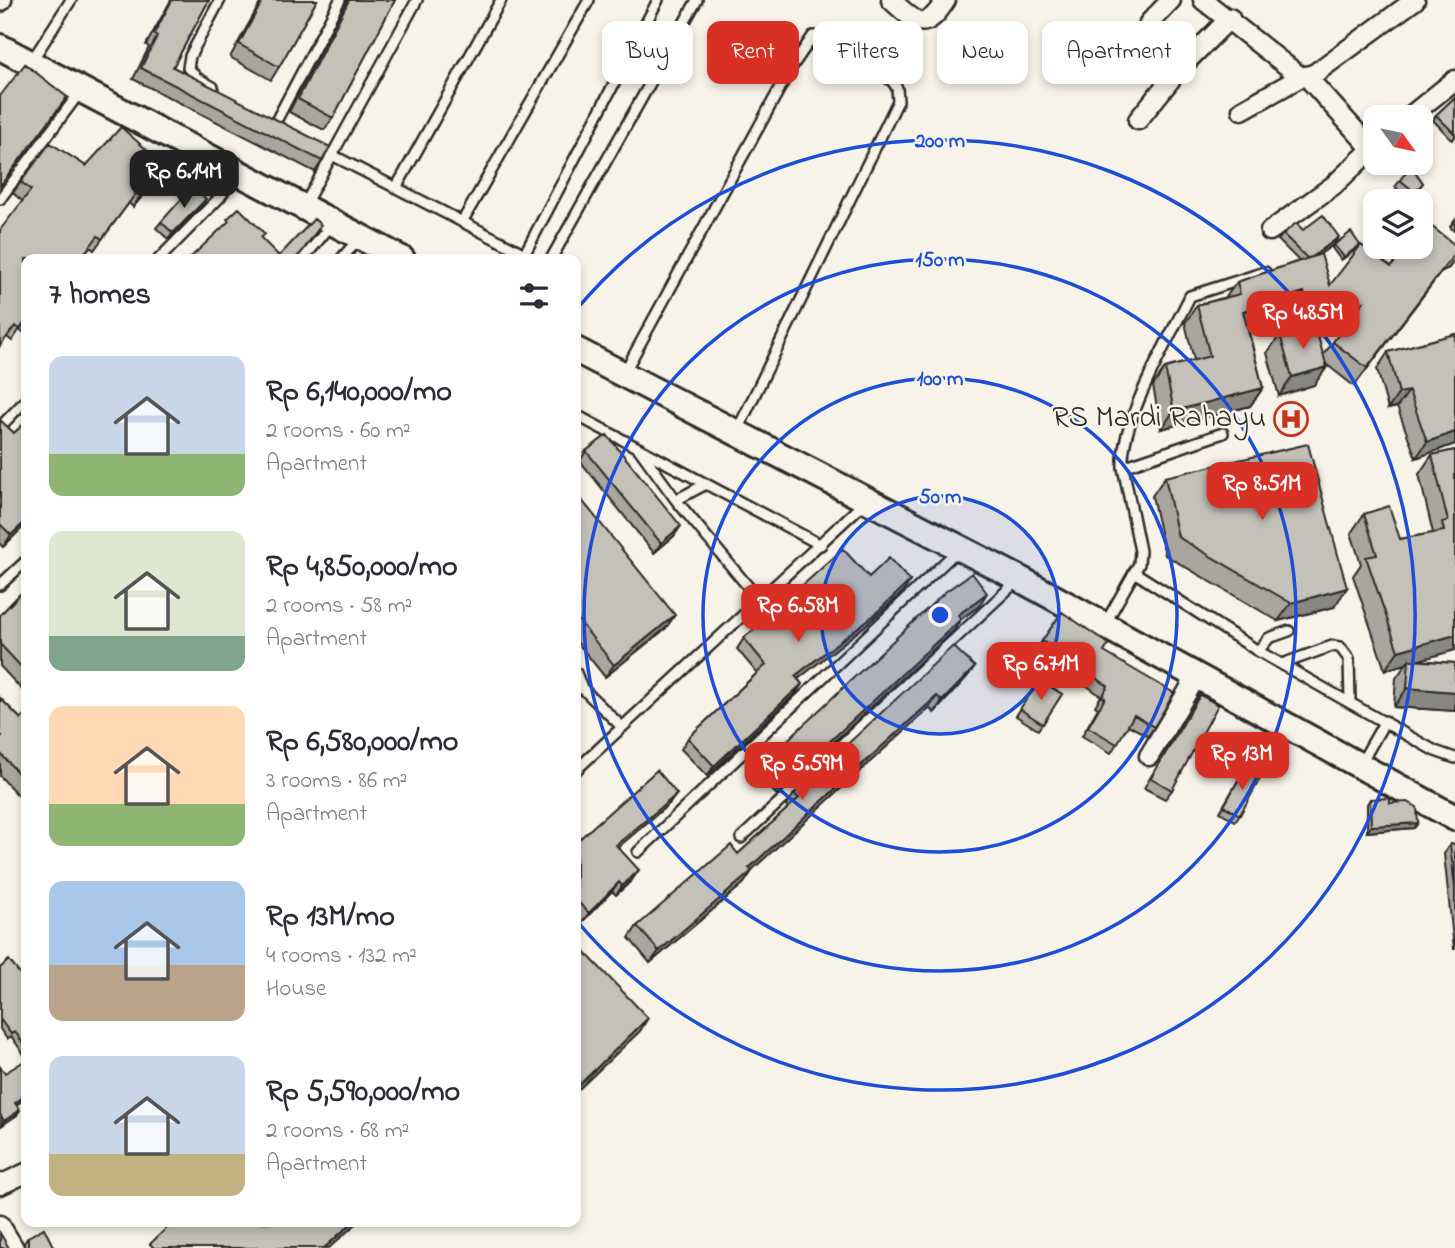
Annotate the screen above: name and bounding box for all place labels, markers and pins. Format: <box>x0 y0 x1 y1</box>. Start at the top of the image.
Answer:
pin: Rp 6.14M <box>112 150 256 210</box>
pin: Rp 4.85M <box>1231 292 1375 351</box>
place label: RS Mardi Rahayu <box>1052 397 1266 441</box>
hospital icon: RS Mardi Rahayu <box>1272 400 1310 438</box>
pin: Rp 8.51M <box>1190 462 1334 522</box>
pin: Rp 6.58M <box>726 584 870 644</box>
centre of rings <box>928 603 952 627</box>
pin: Rp 6.71M <box>969 642 1113 702</box>
pin: Rp 13M <box>1185 732 1299 792</box>
pin: Rp 5.59M <box>730 742 874 802</box>

